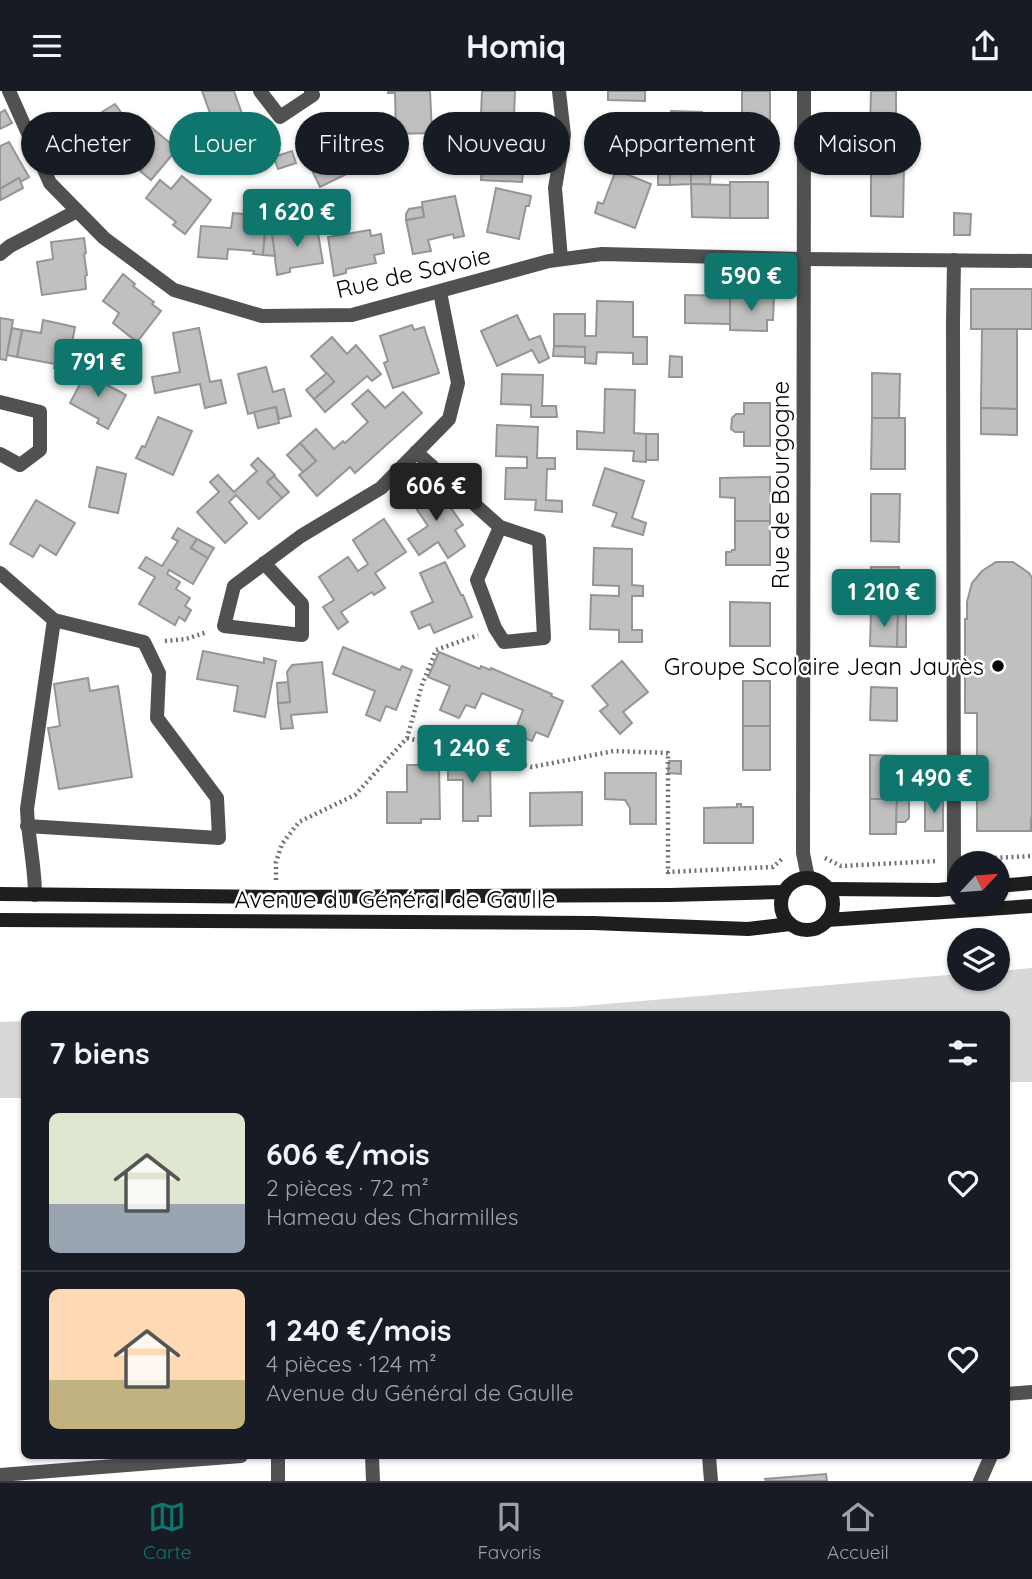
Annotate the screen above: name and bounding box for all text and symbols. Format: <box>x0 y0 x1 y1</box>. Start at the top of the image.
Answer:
text: Homiq <box>466 26 566 66</box>
icon: menu <box>28 27 66 65</box>
icon: share <box>966 27 1004 65</box>
chip: Acheter <box>21 112 155 175</box>
chip: Louer <box>169 112 281 175</box>
chip: Filtres <box>295 112 409 175</box>
chip: Nouveau <box>423 112 570 175</box>
chip: Appartement <box>584 112 780 175</box>
chip: Maison <box>794 112 921 175</box>
pin: 1 620 € <box>232 190 362 249</box>
text: 1 620 € <box>259 197 335 226</box>
street label: Rue de Savoie <box>333 240 493 304</box>
pin: 590 € <box>702 253 800 313</box>
text: 590 € <box>720 261 782 290</box>
pin: 791 € <box>49 339 147 399</box>
text: 791 € <box>70 347 126 376</box>
street label: Rue de Bourgogne <box>765 381 795 589</box>
pin: 606 € <box>387 463 485 523</box>
text: 606 € <box>406 471 466 500</box>
pin: 1 210 € <box>819 569 949 629</box>
text: 1 210 € <box>848 577 920 606</box>
place label: Groupe Scolaire Jean Jaurès <box>664 651 984 681</box>
marker: Groupe Scolaire Jean Jaurès <box>990 658 1006 674</box>
pin: 1 240 € <box>407 725 537 785</box>
text: 1 240 € <box>434 733 510 762</box>
pin: 1 490 € <box>869 755 999 815</box>
text: 1 490 € <box>896 763 972 792</box>
north arrow <box>947 851 1010 913</box>
map controls <box>947 851 1010 991</box>
street label: Avenue du Général de Gaulle <box>235 884 556 914</box>
button: layers <box>947 928 1010 991</box>
text: 7 biens <box>49 1034 150 1072</box>
icon: filters <box>944 1034 982 1072</box>
text: 606 €/mois <box>266 1135 430 1173</box>
icon: home <box>105 1141 189 1225</box>
icon: heart <box>944 1164 982 1202</box>
text: 2 pièces · 72 m² <box>266 1173 429 1202</box>
text: Hameau des Charmilles <box>266 1202 519 1231</box>
text: 1 240 €/mois <box>266 1311 451 1349</box>
icon: home <box>105 1317 189 1401</box>
icon: heart <box>944 1340 982 1378</box>
text: 4 pièces · 124 m² <box>266 1349 437 1378</box>
text: Avenue du Général de Gaulle <box>266 1378 574 1407</box>
tab: Carte <box>143 1498 191 1564</box>
tab: Favoris <box>477 1498 541 1564</box>
tab: Accueil <box>827 1498 889 1564</box>

